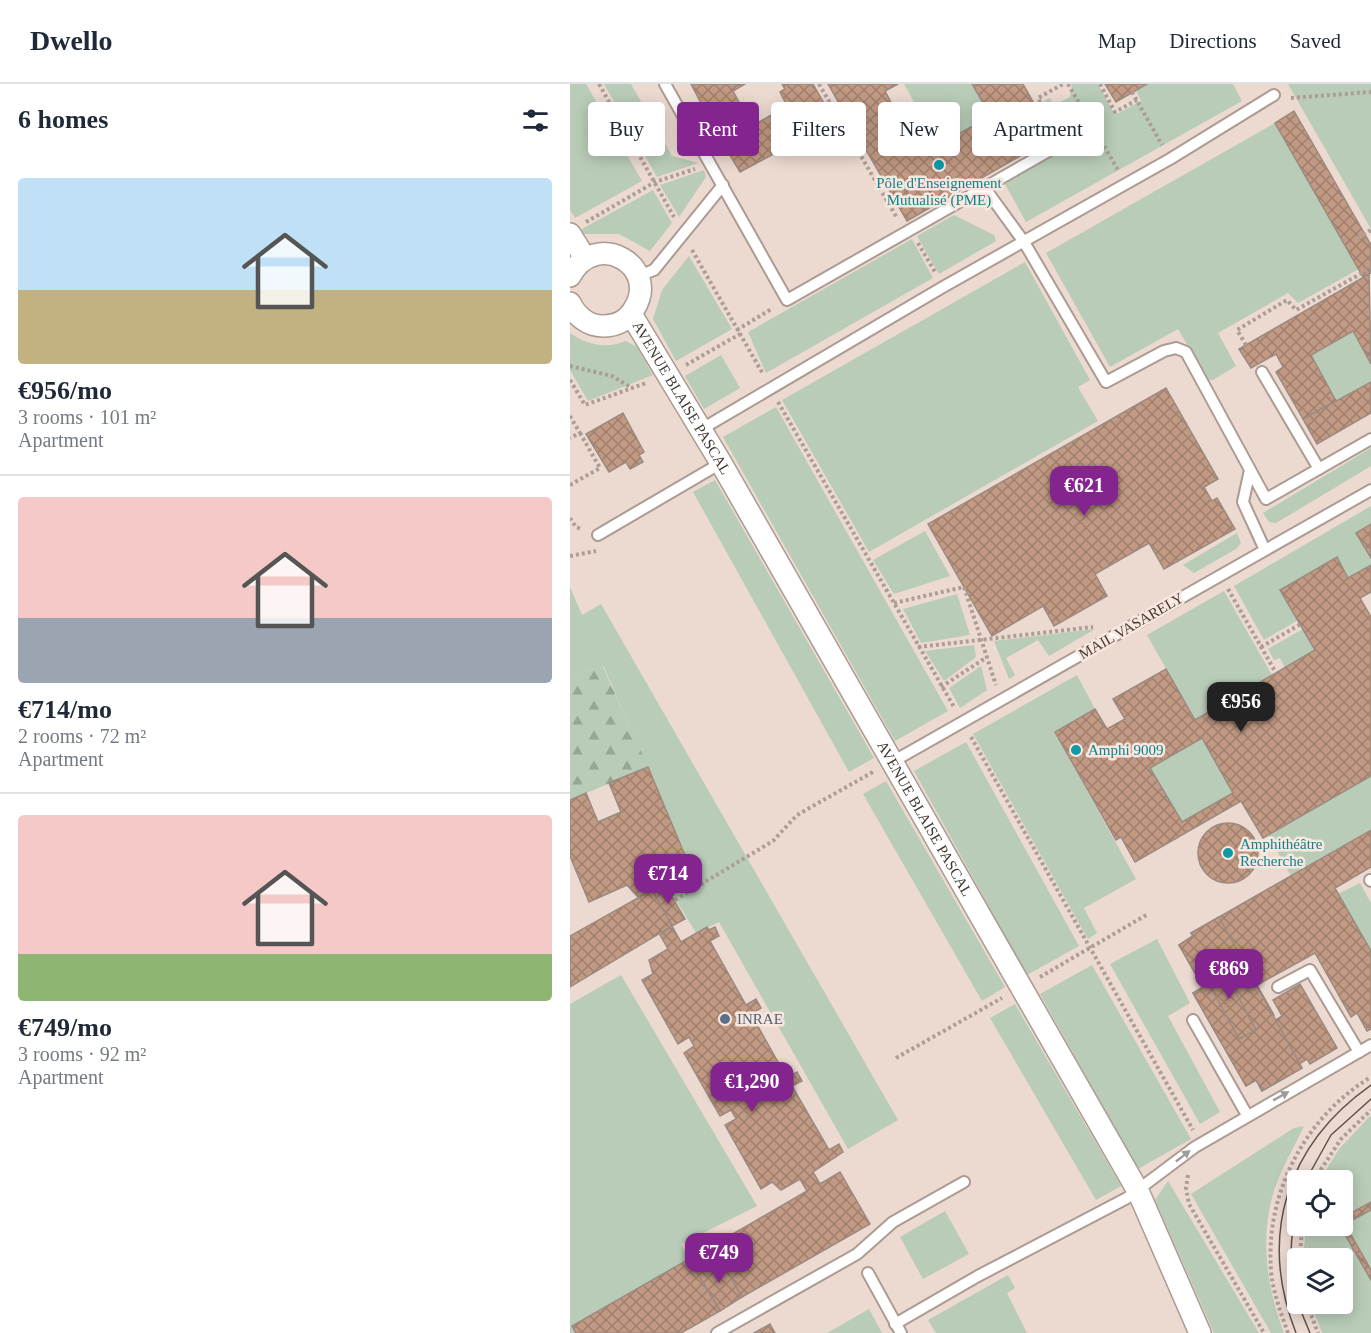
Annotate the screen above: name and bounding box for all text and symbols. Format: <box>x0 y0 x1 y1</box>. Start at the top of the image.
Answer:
text: Dwello <box>30 25 112 56</box>
text: Map <box>1098 29 1136 53</box>
text: Directions <box>1169 29 1257 53</box>
text: Saved <box>1290 29 1341 53</box>
chip: Buy <box>588 102 665 156</box>
chip: Rent <box>677 102 759 156</box>
chip: Filters <box>771 102 866 156</box>
chip: New <box>878 102 960 156</box>
chip: Apartment <box>972 102 1104 156</box>
icon: filters <box>519 104 552 137</box>
text: 6 homes <box>18 105 108 134</box>
marker: Pôle d'Enseignement Mutualisé (PME) <box>932 158 946 172</box>
place label: Pôle d'Enseignement Mutualisé (PME) <box>876 175 1003 209</box>
icon: home <box>231 217 339 325</box>
street label: AVENUE BLAISE PASCAL <box>629 318 734 477</box>
text: €956/mo <box>18 376 112 405</box>
text: 3 rooms · 101 m² <box>18 406 156 428</box>
text: Apartment <box>18 429 104 451</box>
pin: €621 <box>1048 466 1120 517</box>
text: €621 <box>1064 474 1104 496</box>
icon: home <box>231 536 339 644</box>
street label: MAIL VASARELY <box>1076 590 1186 662</box>
pin: €956 <box>1205 682 1277 733</box>
text: €956 <box>1221 690 1261 712</box>
text: €714/mo <box>18 695 112 724</box>
text: 2 rooms · 72 m² <box>18 725 146 747</box>
street label: AVENUE BLAISE PASCAL <box>874 738 975 899</box>
place label: Amphi 9009 <box>1088 742 1163 758</box>
marker: Amphi 9009 <box>1069 743 1083 757</box>
text: Apartment <box>18 748 104 770</box>
place label: Amphithéâtre Recherche <box>1240 836 1323 869</box>
marker: Amphithéâtre Recherche <box>1221 846 1235 860</box>
icon: home <box>231 854 339 962</box>
pin: €714 <box>632 854 704 905</box>
text: €714 <box>648 862 688 884</box>
pin: €869 <box>1193 949 1265 1000</box>
text: €869 <box>1209 957 1249 979</box>
place label: INRAE <box>737 1011 783 1027</box>
marker: INRAE <box>718 1012 732 1026</box>
text: €749/mo <box>18 1013 112 1042</box>
text: 3 rooms · 92 m² <box>18 1043 146 1065</box>
pin: €1,290 <box>703 1062 801 1113</box>
text: Apartment <box>18 1066 104 1088</box>
text: €1,290 <box>725 1070 780 1092</box>
one-way arrow <box>1273 1091 1290 1101</box>
one-way arrow <box>1175 1149 1191 1162</box>
map controls <box>1287 1170 1353 1314</box>
button: locate <box>1287 1170 1353 1236</box>
pin: €749 <box>683 1233 755 1284</box>
text: €749 <box>699 1241 739 1263</box>
button: layers <box>1287 1248 1353 1314</box>

